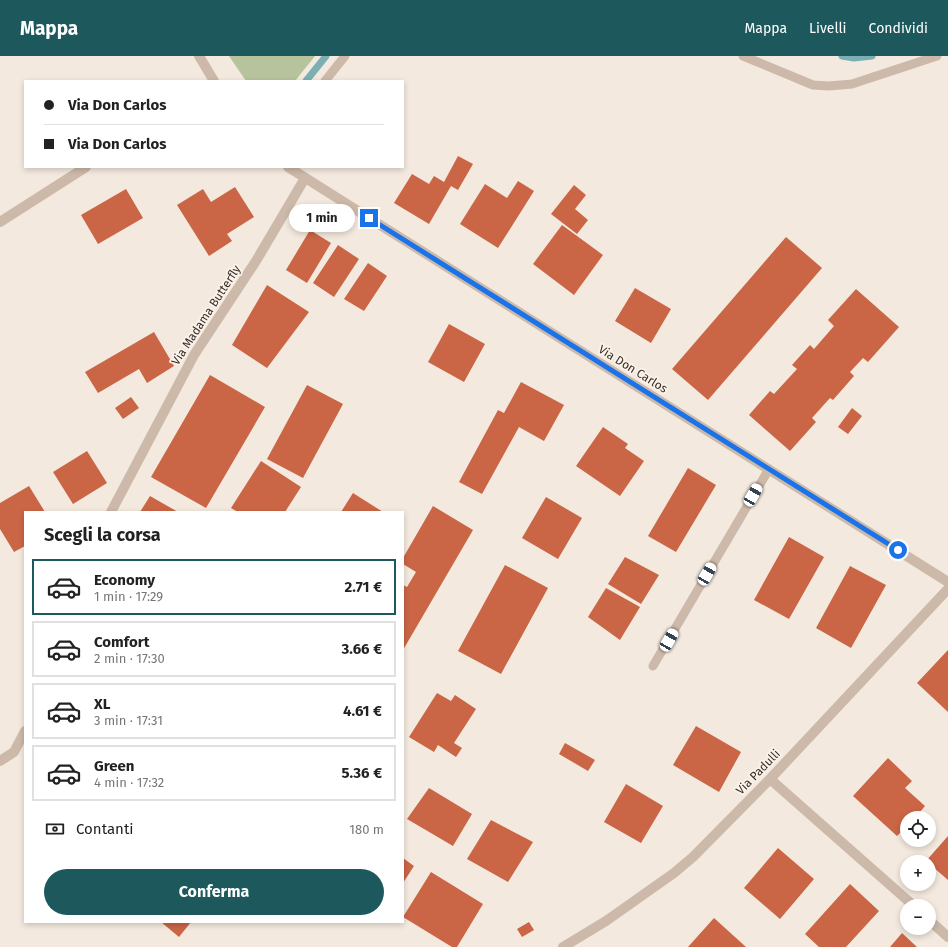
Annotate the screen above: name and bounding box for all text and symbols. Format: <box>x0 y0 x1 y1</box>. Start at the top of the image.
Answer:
text: Mappa <box>20 17 78 40</box>
text: Mappa <box>744 20 787 37</box>
text: Livelli <box>809 20 847 37</box>
text: Condividi <box>869 20 928 37</box>
text: Via Don Carlos <box>68 96 166 114</box>
text: Via Don Carlos <box>68 135 166 153</box>
callout: 1 min <box>289 204 355 232</box>
route end <box>360 209 378 227</box>
text: 1 min <box>306 210 338 225</box>
street label: Via Madama Butterfly <box>168 262 244 368</box>
street label: Via Don Carlos <box>596 342 670 396</box>
car <box>742 482 764 508</box>
text: Scegli la corsa <box>44 524 161 546</box>
route start <box>889 541 907 559</box>
car <box>696 561 718 587</box>
icon: car <box>46 569 82 605</box>
text: Economy <box>94 571 155 589</box>
text: 2.71 € <box>344 578 382 596</box>
text: 1 min · 17:29 <box>94 589 163 604</box>
car <box>658 627 680 653</box>
icon: car <box>46 631 82 667</box>
text: Comfort <box>94 633 150 651</box>
text: 3.66 € <box>341 640 382 658</box>
text: 2 min · 17:30 <box>94 651 165 666</box>
icon: car <box>46 693 82 729</box>
text: XL <box>94 695 110 713</box>
text: 4.61 € <box>343 702 382 720</box>
text: 3 min · 17:31 <box>94 713 163 728</box>
street label: Via Padulli <box>733 747 783 797</box>
icon: car <box>46 755 82 791</box>
text: Green <box>94 757 134 775</box>
text: 5.36 € <box>341 764 382 782</box>
text: 4 min · 17:32 <box>94 775 164 790</box>
map controls <box>900 811 936 935</box>
button: locate <box>900 811 936 847</box>
icon: cash <box>44 818 66 840</box>
text: Contanti <box>76 820 134 838</box>
text: 180 m <box>349 822 384 837</box>
button: + <box>900 855 936 891</box>
button: Conferma <box>44 869 384 915</box>
button: − <box>900 899 936 935</box>

